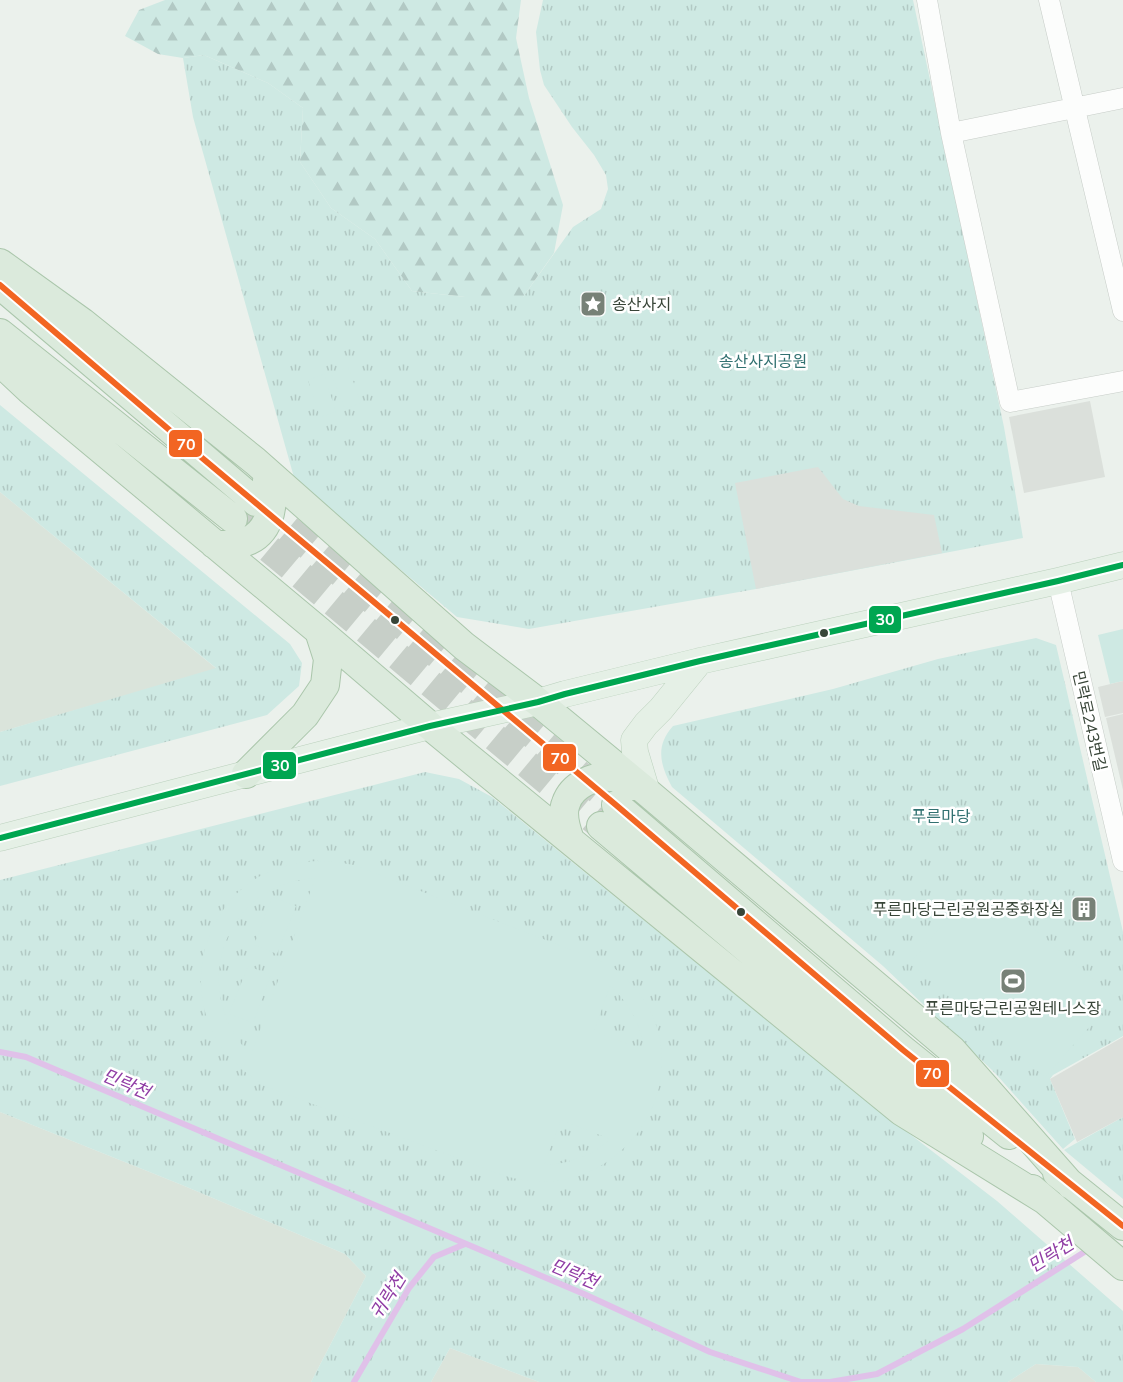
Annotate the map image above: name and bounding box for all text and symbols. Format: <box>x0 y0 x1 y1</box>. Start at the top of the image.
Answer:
place icon: 송산사지 <box>578 289 608 319</box>
place label: 송산사지 <box>612 294 671 314</box>
park label: 송산사지공원 <box>719 351 807 371</box>
line badge: 70 <box>168 429 203 458</box>
text: 70 <box>176 434 196 454</box>
line badge: 30 <box>868 605 902 634</box>
text: 30 <box>875 609 895 629</box>
unlabelled marker <box>389 614 401 626</box>
unlabelled marker <box>818 627 830 639</box>
street label: 민락로243번길 <box>1069 669 1111 773</box>
line badge: 70 <box>542 743 577 772</box>
text: 70 <box>550 748 570 768</box>
line badge: 30 <box>262 751 297 780</box>
text: 30 <box>270 755 290 775</box>
park label: 푸른마당 <box>912 806 971 826</box>
building icon: 푸른마당근린공원공중화장실 <box>1069 894 1099 924</box>
place label: 푸른마당근린공원공중화장실 <box>873 899 1064 919</box>
unlabelled marker <box>735 906 747 918</box>
sports icon: 푸른마당근린공원테니스장 <box>998 966 1028 996</box>
place label: 푸른마당근린공원테니스장 <box>925 998 1102 1018</box>
line badge: 70 <box>915 1059 950 1088</box>
water label: 민락천 <box>99 1063 156 1105</box>
text: 70 <box>922 1063 942 1083</box>
water label: 민락천 <box>1024 1230 1080 1277</box>
water label: 민락천 <box>547 1253 604 1295</box>
water label: 귀락천 <box>365 1267 412 1323</box>

